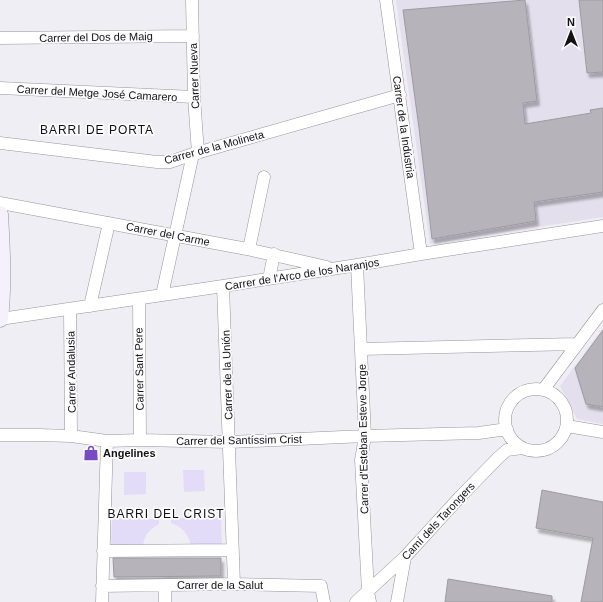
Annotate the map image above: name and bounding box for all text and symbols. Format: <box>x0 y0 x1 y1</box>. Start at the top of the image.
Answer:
north arrow <box>551 12 591 52</box>
text: N <box>567 16 575 28</box>
street label: Carrer del Dos de Maig <box>39 30 153 44</box>
street label: Carrer Nueva <box>187 42 201 109</box>
street label: Carrer de la Indústria <box>391 75 417 180</box>
street label: Carrer del Metge José Camarero <box>16 83 178 103</box>
district label: BARRI DE PORTA <box>40 123 154 137</box>
street label: Carrer de la Molineta <box>163 128 266 166</box>
street label: Carrer del Carme <box>125 220 211 248</box>
street label: Carrer de l'Arco de los Naranjos <box>224 256 381 292</box>
street label: Carrer Sant Pere <box>132 327 146 411</box>
street label: Carrer Andalusia <box>64 330 78 413</box>
street label: Carrer de la Unión <box>219 330 235 420</box>
street label: Carrer d'Esteban Esteve Jorge <box>356 364 370 514</box>
street label: Carrer del Santíssim Crist <box>176 433 302 447</box>
shop icon: Angelines <box>82 444 100 462</box>
place label: Angelines <box>103 447 156 459</box>
street label: Camí dels Tarongers <box>399 480 477 562</box>
district label: BARRI DEL CRIST <box>107 507 225 521</box>
street label: Carrer de la Salut <box>177 579 263 591</box>

